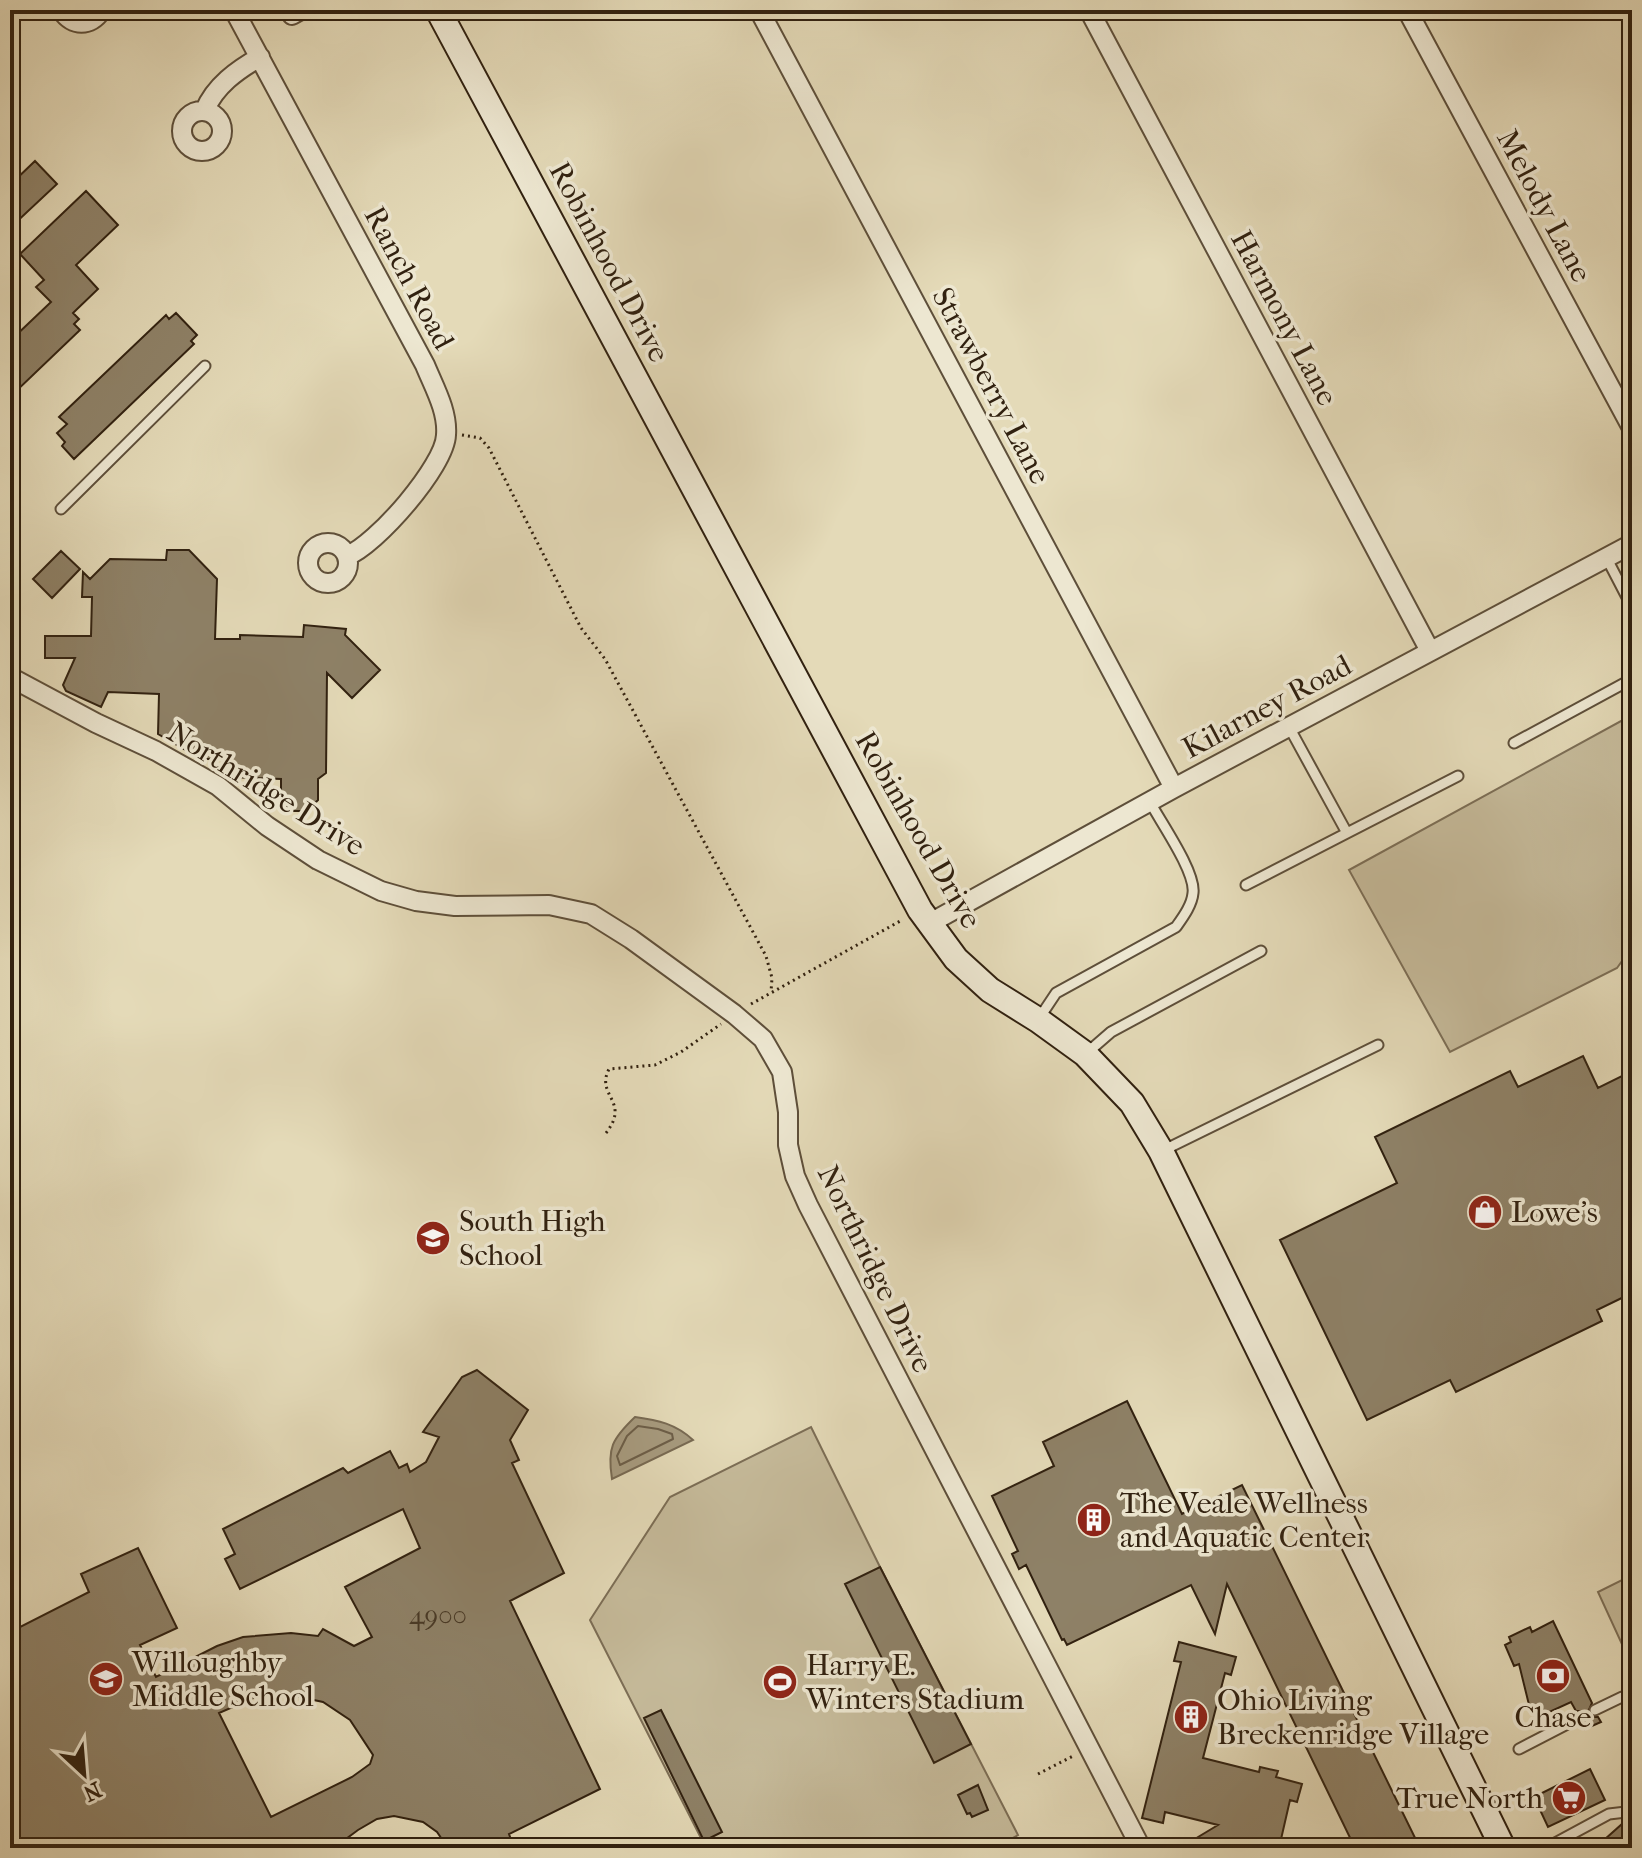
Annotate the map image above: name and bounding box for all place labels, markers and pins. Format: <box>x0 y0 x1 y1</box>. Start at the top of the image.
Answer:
shop icon: Lowe's <box>1466 1193 1504 1231</box>
place label: Lowe's <box>1511 1195 1598 1230</box>
place label: South High School <box>459 1204 606 1273</box>
school or university icon: South High School <box>414 1219 452 1257</box>
place label: The Veale Wellness and Aquatic Center <box>1120 1486 1369 1555</box>
building icon: The Veale Wellness and Aquatic Center <box>1075 1501 1113 1539</box>
place label: Willoughby Middle School <box>131 1645 314 1714</box>
place label: Harry E. Winters Stadium <box>805 1648 1024 1717</box>
bank icon: Chase <box>1534 1657 1572 1695</box>
school or university icon: Willoughby Middle School <box>87 1660 125 1698</box>
sports icon: Harry E. Winters Stadium <box>761 1663 799 1701</box>
place label: Ohio Living Breckenridge Village <box>1217 1683 1489 1752</box>
building icon: Ohio Living Breckenridge Village <box>1172 1698 1210 1736</box>
place label: Chase <box>1515 1700 1592 1735</box>
supermarket icon: True North <box>1550 1779 1588 1817</box>
place label: True North <box>1396 1781 1543 1816</box>

